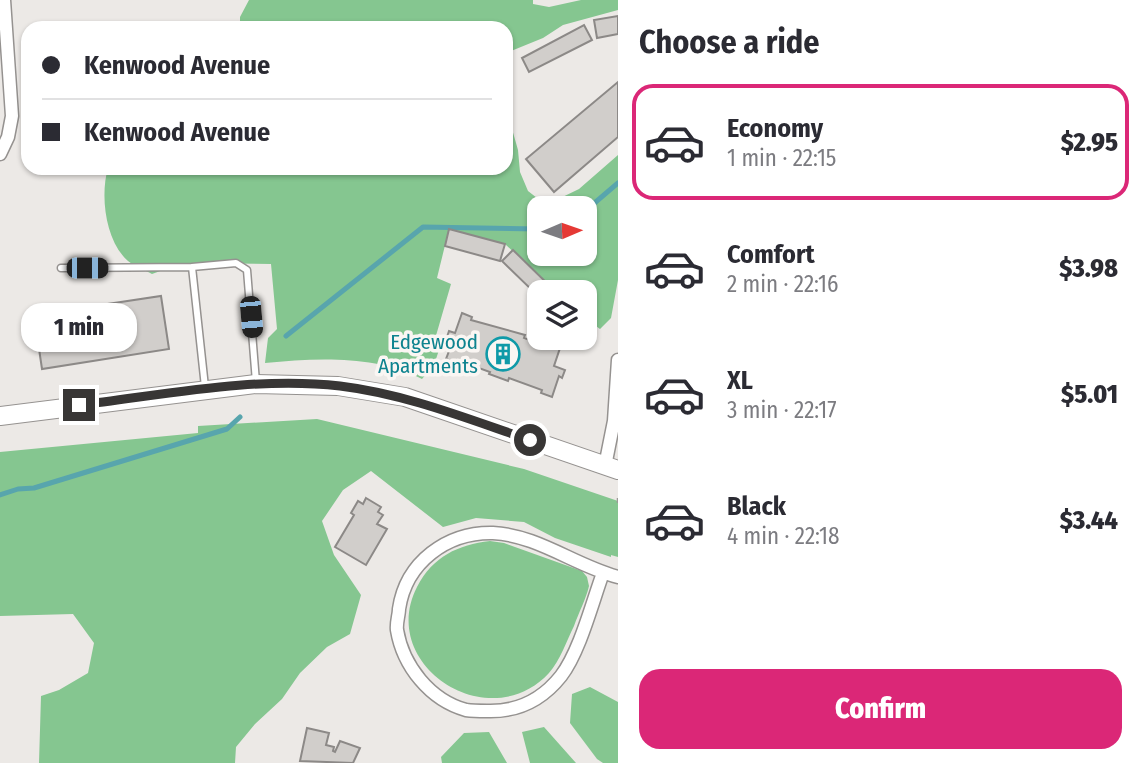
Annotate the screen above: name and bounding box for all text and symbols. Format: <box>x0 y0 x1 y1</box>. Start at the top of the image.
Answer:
text: Choose a ride <box>639 23 820 61</box>
text: Kenwood Avenue <box>84 50 270 81</box>
icon: car <box>643 111 706 174</box>
text: Economy <box>727 113 823 144</box>
text: Kenwood Avenue <box>84 117 270 148</box>
text: $2.95 <box>1061 127 1118 158</box>
text: 1 min · 22:15 <box>727 144 836 172</box>
north arrow <box>527 196 597 266</box>
map controls <box>527 196 597 350</box>
icon: car <box>643 237 706 300</box>
text: Comfort <box>727 239 815 270</box>
text: $3.98 <box>1059 253 1118 284</box>
car <box>67 258 109 279</box>
text: 2 min · 22:16 <box>727 270 838 298</box>
button: layers <box>527 280 597 350</box>
car <box>239 295 264 339</box>
callout: 1 min <box>21 304 137 352</box>
text: 1 min <box>54 313 104 341</box>
place label: Edgewood Apartments <box>378 329 478 379</box>
building icon: Edgewood Apartments <box>484 335 522 373</box>
icon: car <box>643 363 706 426</box>
text: XL <box>727 365 753 396</box>
text: $5.01 <box>1061 379 1118 410</box>
route end <box>63 389 95 421</box>
text: 3 min · 22:17 <box>727 396 837 424</box>
route start <box>514 424 546 456</box>
icon: car <box>643 489 706 552</box>
text: Black <box>727 491 786 522</box>
text: $3.44 <box>1060 505 1118 536</box>
text: 4 min · 22:18 <box>727 522 840 550</box>
button: Confirm <box>639 669 1122 749</box>

